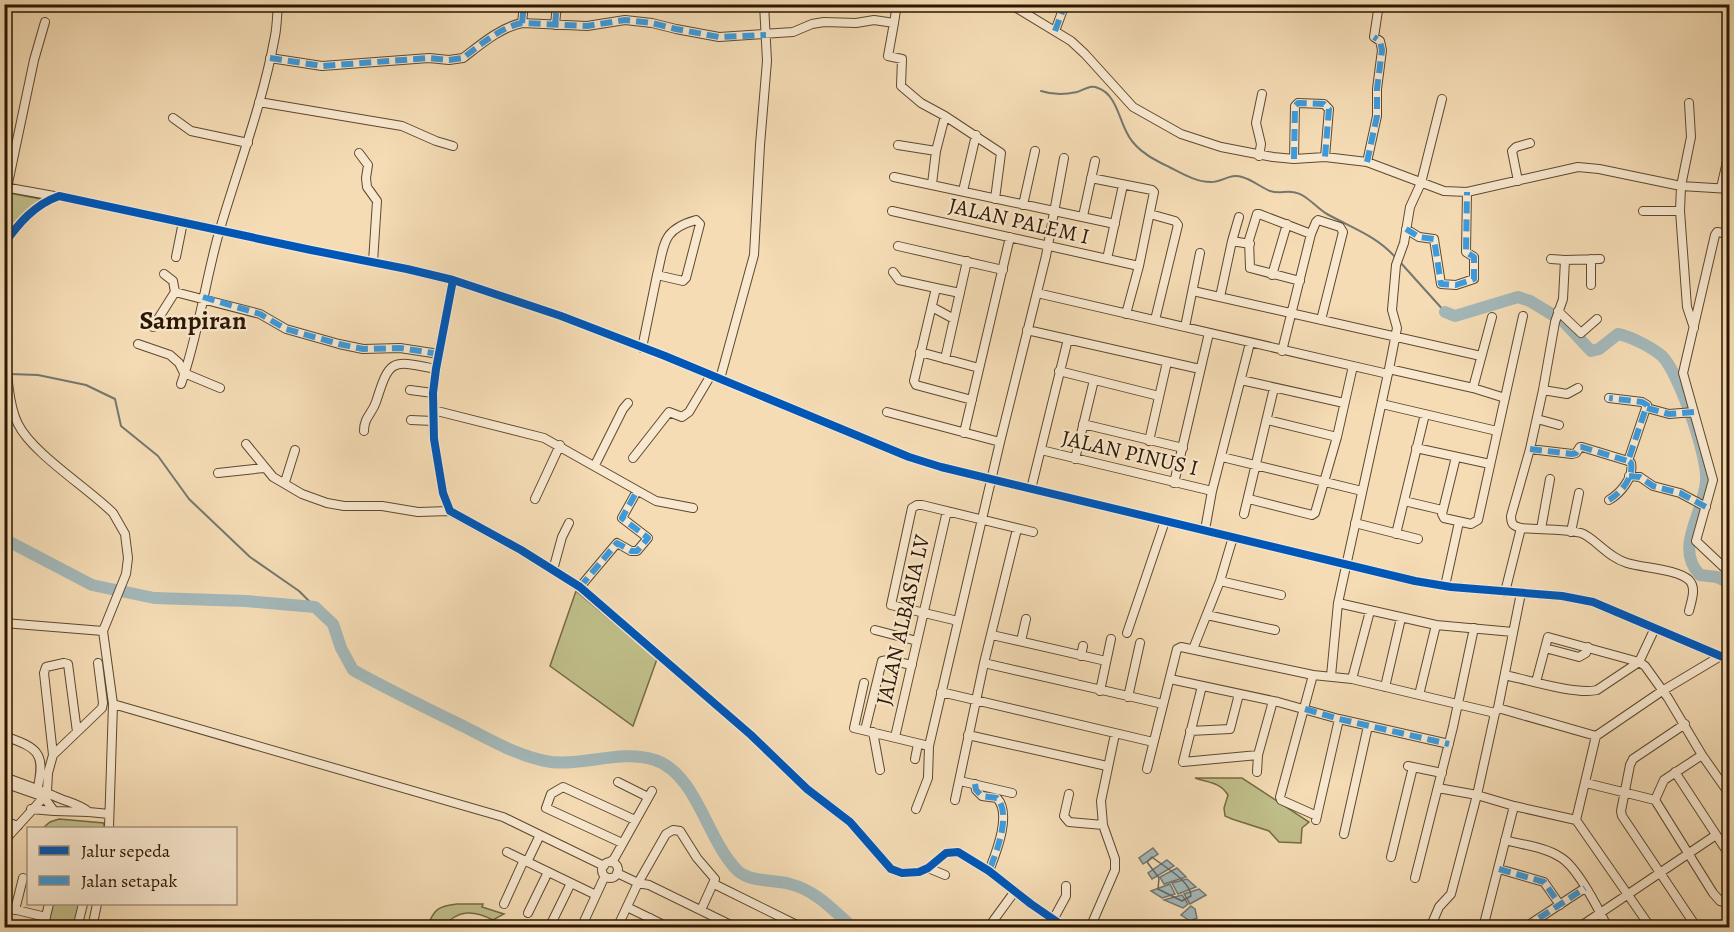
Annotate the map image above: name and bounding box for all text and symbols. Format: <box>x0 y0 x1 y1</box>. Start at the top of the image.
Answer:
street label: JALAN PALEM I <box>946 190 1092 252</box>
district label: Sampiran <box>139 303 247 338</box>
street label: JALAN PINUS I <box>1059 423 1201 483</box>
street label: JALAN ALBASIA LV <box>869 531 937 708</box>
legend <box>27 827 237 905</box>
text: Jalur sepeda <box>81 839 171 863</box>
text: Jalan setapak <box>81 869 177 893</box>

